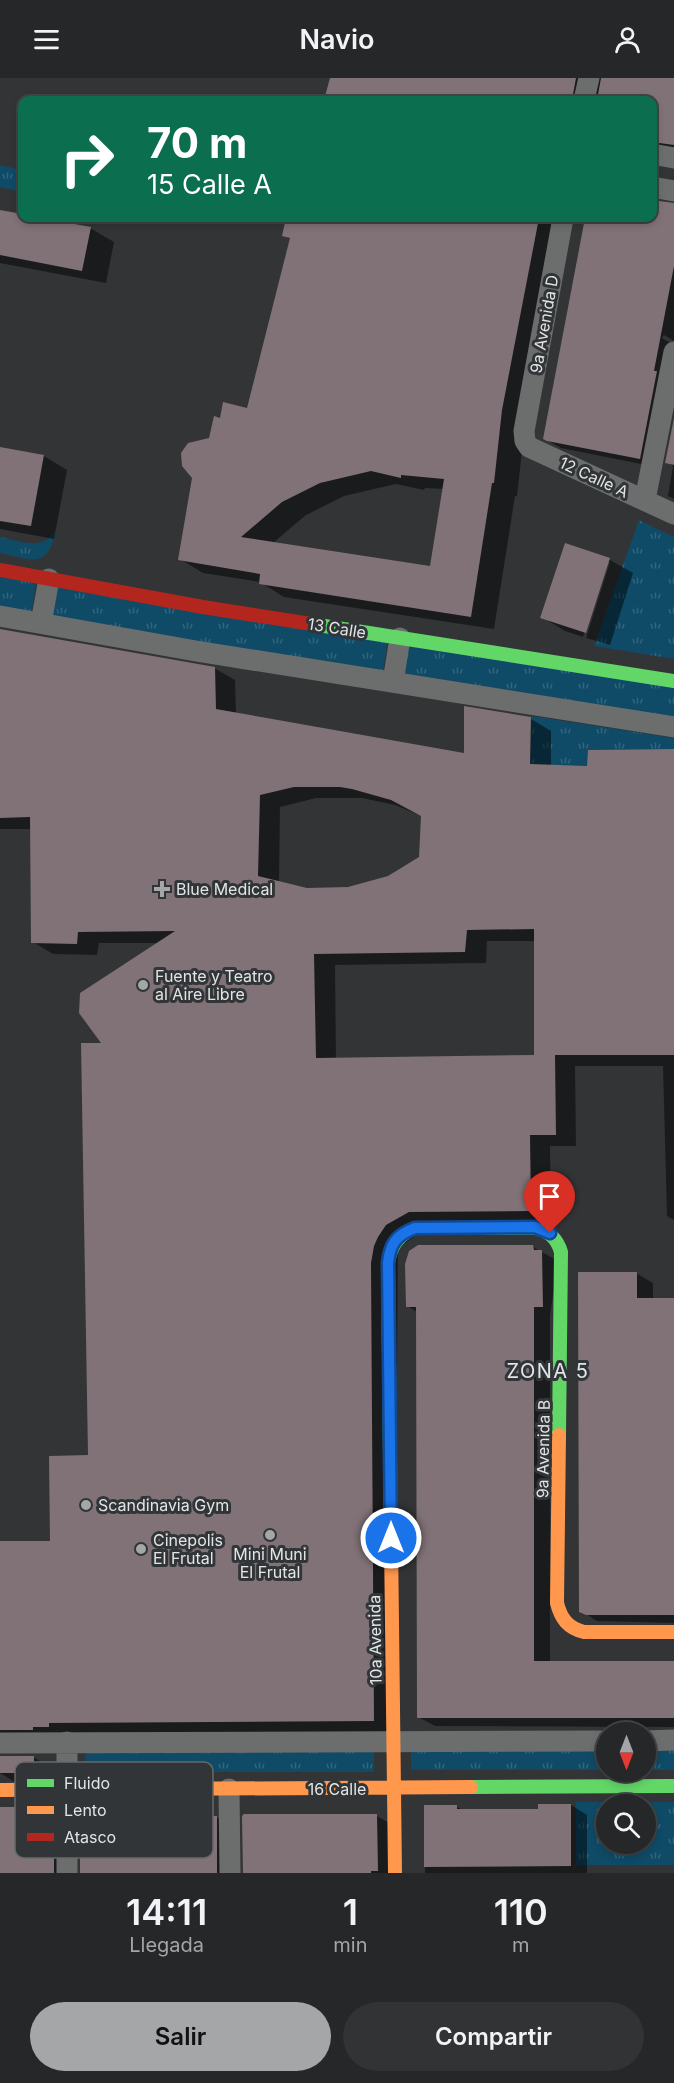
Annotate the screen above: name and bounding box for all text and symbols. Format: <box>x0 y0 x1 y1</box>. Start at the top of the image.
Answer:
icon: menu <box>30 23 63 56</box>
text: Navio <box>300 23 374 56</box>
icon: person <box>611 23 644 56</box>
text: 70 m <box>147 117 247 168</box>
icon: right <box>48 120 126 198</box>
text: 15 Calle A <box>147 168 272 201</box>
street label: 9a Avenida D <box>526 273 562 375</box>
street label: 12 Calle A <box>556 452 632 502</box>
street label: 13 Calle <box>306 614 368 642</box>
place label: Blue Medical <box>176 879 273 899</box>
marker: Blue Medical <box>153 880 171 898</box>
place label: Fuente y Teatro al Aire Libre <box>155 966 273 1004</box>
marker: Fuente y Teatro al Aire Libre <box>136 978 150 992</box>
pin <box>524 1171 575 1233</box>
icon: arrive <box>533 1180 566 1213</box>
district label: ZONA 5 <box>507 1359 589 1383</box>
street label: 9a Avenida B <box>532 1400 554 1498</box>
place label: Scandinavia Gym <box>98 1495 229 1515</box>
marker: Scandinavia Gym <box>79 1498 93 1512</box>
position arrow <box>359 1506 423 1570</box>
marker: Mini Muni El Frutal <box>263 1528 277 1542</box>
place label: Cinepolis El Frutal <box>153 1530 223 1568</box>
marker: Cinepolis El Frutal <box>134 1542 148 1556</box>
place label: Mini Muni El Frutal <box>233 1544 307 1582</box>
street label: 10a Avenida <box>364 1595 386 1685</box>
north arrow <box>596 1722 656 1782</box>
map controls <box>596 1722 656 1854</box>
legend <box>15 1762 213 1858</box>
text: Fluido <box>64 1773 110 1793</box>
street label: 16 Calle <box>308 1779 366 1799</box>
button: search <box>596 1794 656 1854</box>
text: Lento <box>64 1800 107 1820</box>
text: Atasco <box>64 1827 116 1847</box>
text: 14:11 <box>126 1890 207 1934</box>
text: 1 <box>343 1890 358 1934</box>
text: 110 <box>494 1890 548 1934</box>
text: Llegada <box>129 1933 204 1957</box>
text: min <box>333 1933 368 1957</box>
text: m <box>512 1933 530 1957</box>
button: Salir <box>30 2002 331 2071</box>
button: Compartir <box>343 2002 644 2071</box>

